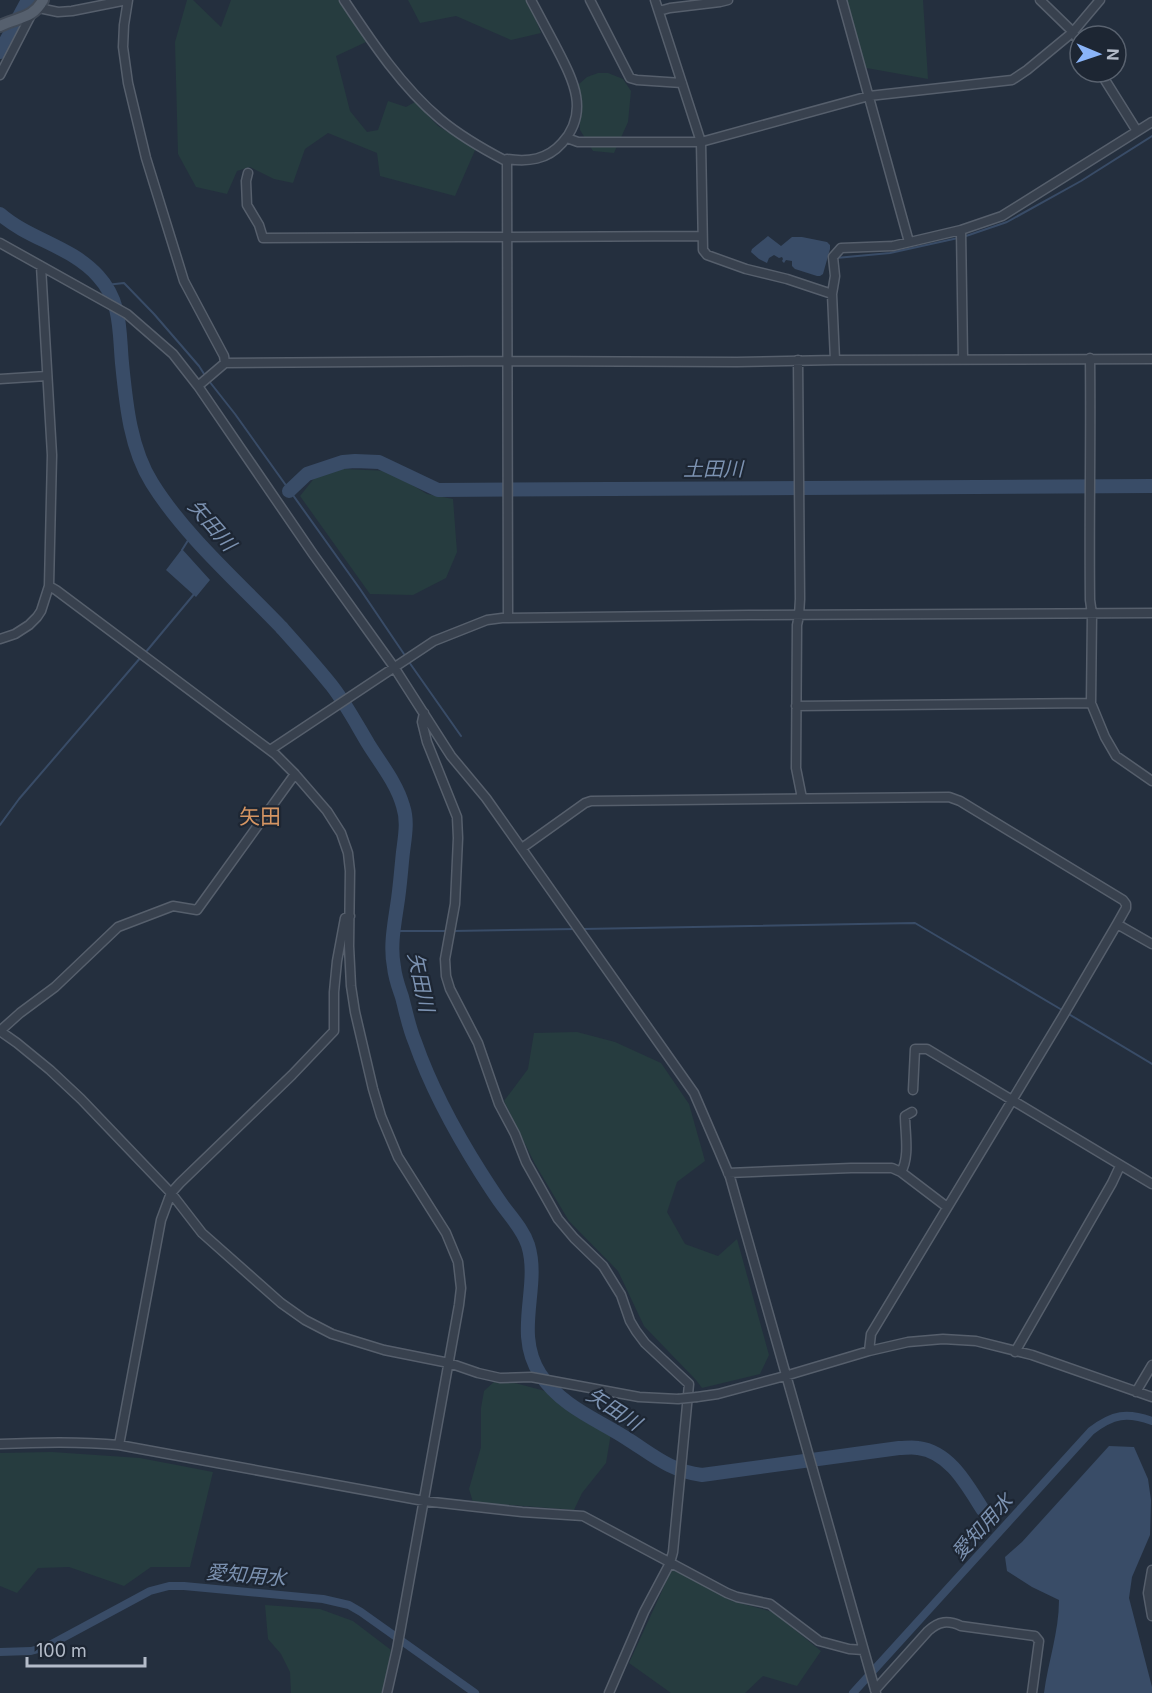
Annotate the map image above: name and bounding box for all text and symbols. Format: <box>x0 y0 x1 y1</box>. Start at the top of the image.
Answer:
north arrow <box>1068 24 1128 84</box>
text: N <box>1103 48 1123 61</box>
water label: 土田川 <box>683 457 745 481</box>
water label: 矢田川 <box>183 494 242 557</box>
district label: 矢田 <box>239 804 281 829</box>
water label: 矢田川 <box>403 950 439 1016</box>
water label: 矢田川 <box>582 1383 647 1436</box>
water label: 愛知用水 <box>946 1488 1019 1565</box>
water label: 愛知用水 <box>205 1560 289 1591</box>
scale bar <box>27 1630 146 1668</box>
text: 100 m <box>36 1640 87 1661</box>

